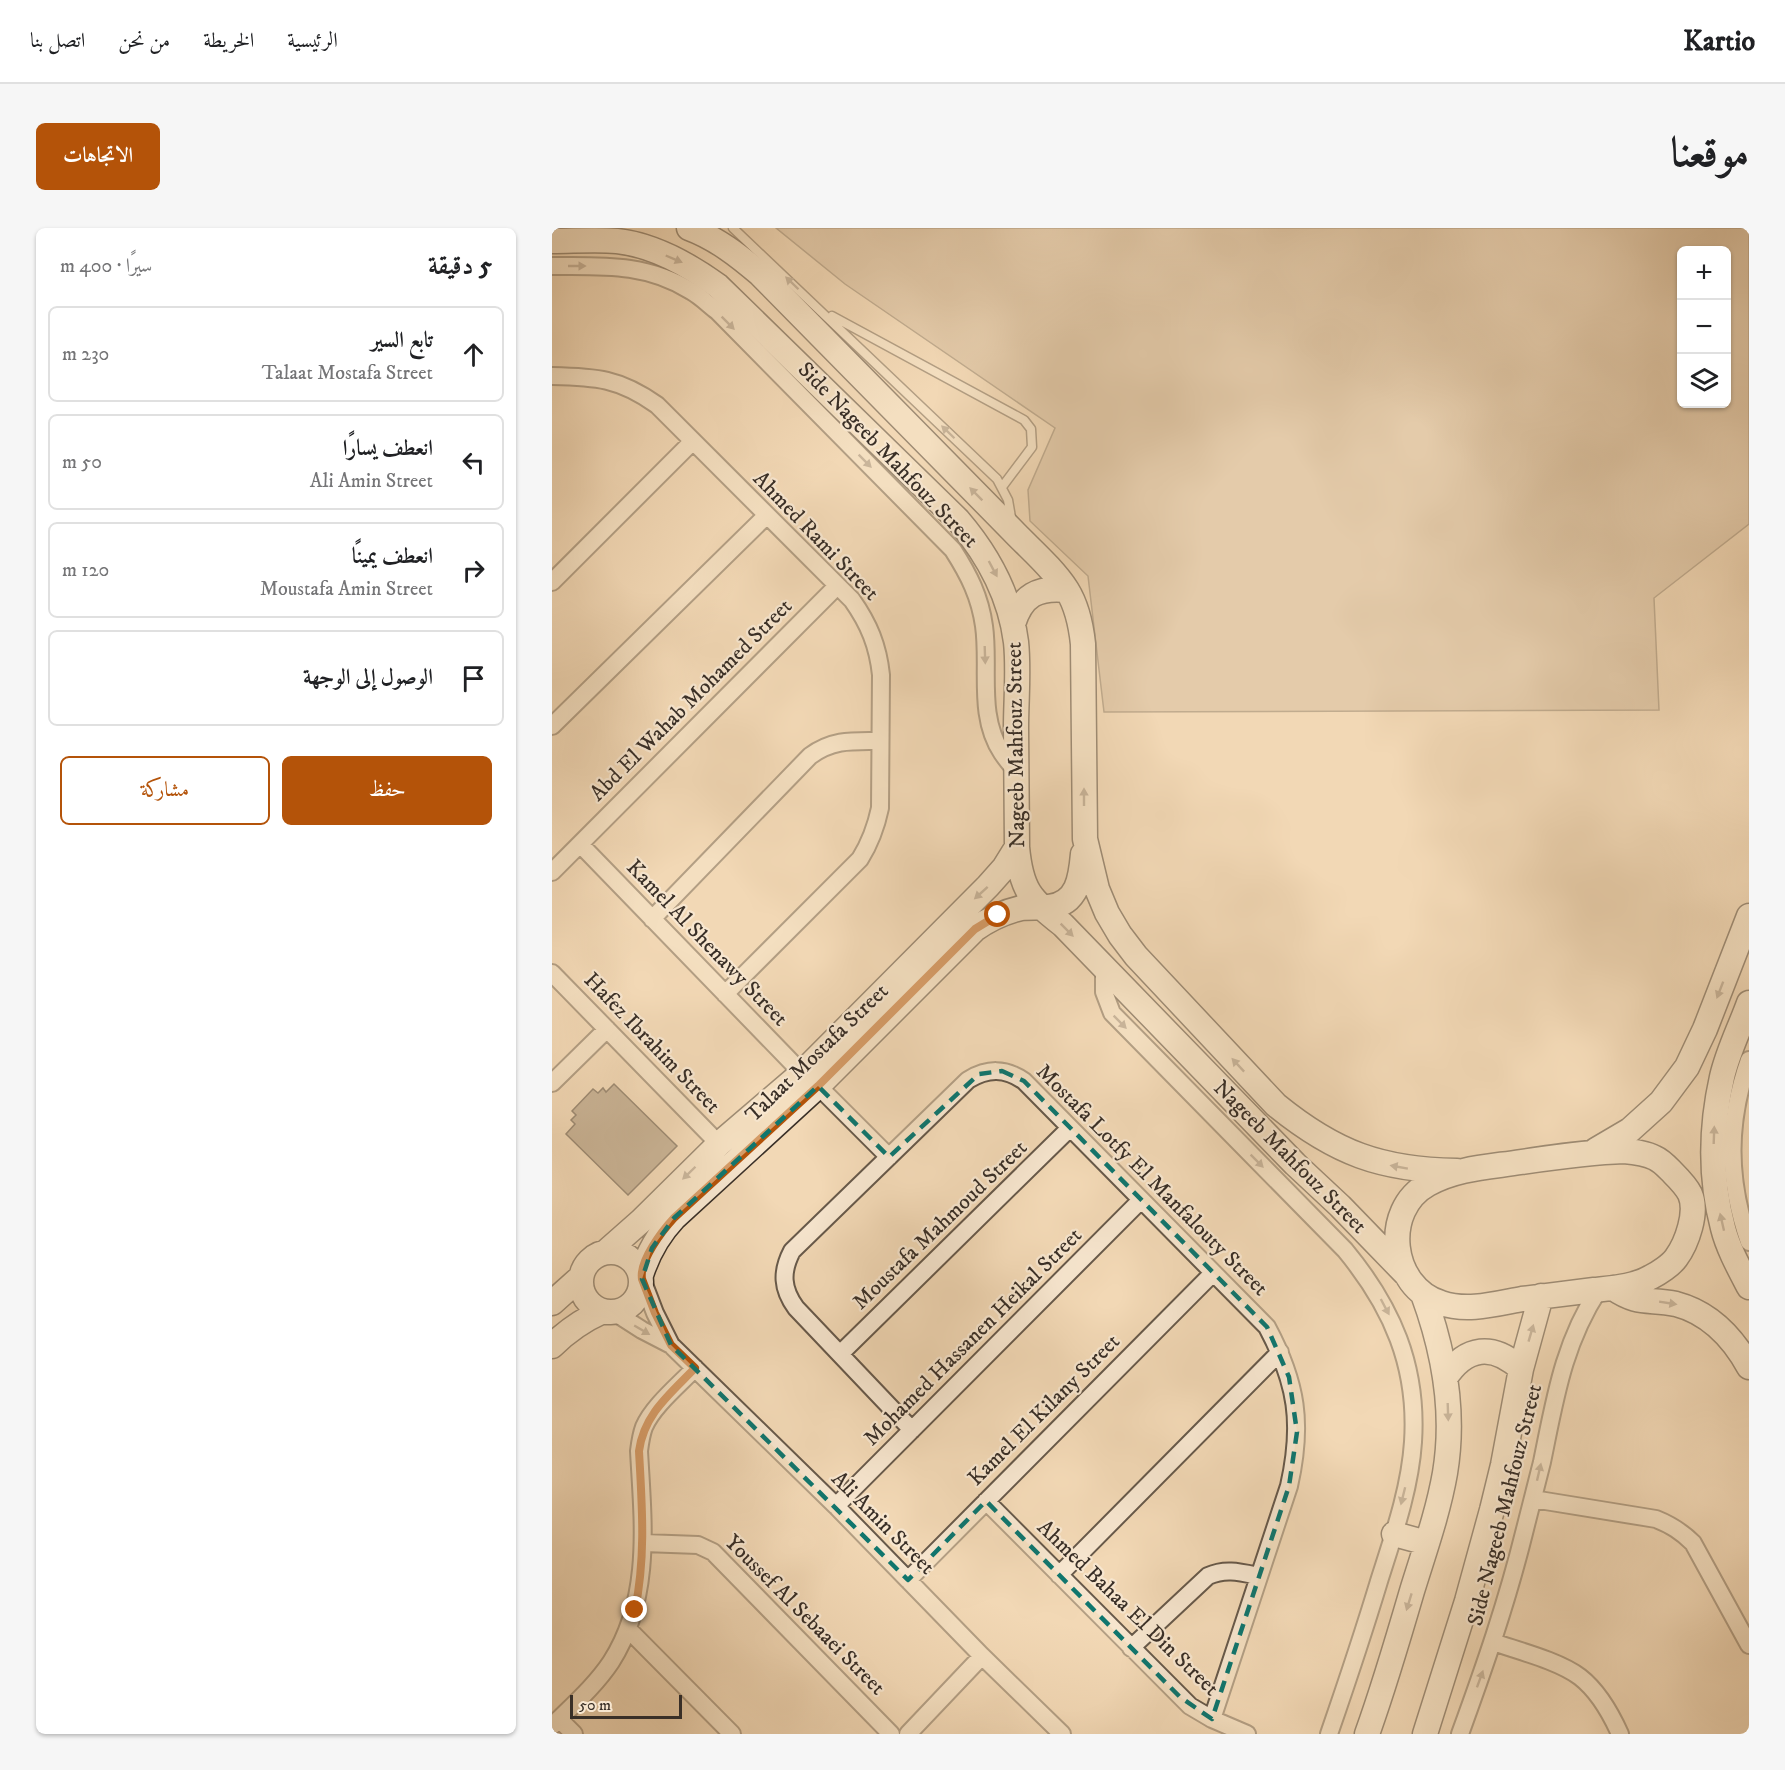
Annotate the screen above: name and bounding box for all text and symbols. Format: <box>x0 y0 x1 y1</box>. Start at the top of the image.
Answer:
text: Kartio <box>1683 24 1755 59</box>
text: اتصل بنا <box>30 28 85 54</box>
text: من نحن <box>118 28 170 54</box>
text: الخريطة <box>203 28 254 54</box>
text: الرئيسية <box>287 28 338 54</box>
button: الاتجاهات <box>36 123 160 190</box>
text: موقعنا <box>1671 128 1749 180</box>
map controls <box>1677 246 1731 408</box>
button: + <box>1677 246 1731 300</box>
text: 5 دقيقة <box>428 250 492 283</box>
text: سيرًا · 400 m <box>60 254 152 279</box>
one-way arrow <box>665 255 683 264</box>
one-way arrow <box>568 261 587 271</box>
one-way arrow <box>785 276 800 290</box>
button: − <box>1677 300 1731 354</box>
one-way arrow <box>721 315 735 330</box>
text: تابع السير <box>371 327 433 354</box>
icon: ahead <box>457 338 490 371</box>
text: 230 m <box>62 342 109 367</box>
button: layers <box>1677 354 1731 408</box>
street label: Side Nageeb Mahfouz Street <box>792 356 984 554</box>
text: Talaat Mostafa Street <box>262 361 433 386</box>
one-way arrow <box>942 426 956 440</box>
text: انعطف يسارًا <box>343 435 433 462</box>
icon: left <box>457 446 490 479</box>
text: 50 m <box>62 450 102 475</box>
one-way arrow <box>858 453 872 467</box>
street label: Ahmed Rami Street <box>747 466 885 606</box>
text: Ali Amin Street <box>310 469 433 494</box>
one-way arrow <box>969 486 983 501</box>
text: انعطف يمينًا <box>352 543 433 570</box>
icon: right <box>457 554 490 587</box>
text: 120 m <box>62 558 109 583</box>
one-way arrow <box>988 560 998 577</box>
text: Moustafa Amin Street <box>260 577 433 602</box>
street label: Abd El Wahab Mohamed Street <box>584 593 798 807</box>
street label: Nageeb Mahfouz Street <box>1001 642 1031 848</box>
one-way arrow <box>981 645 990 664</box>
icon: arrive <box>457 662 490 695</box>
text: الوصول إلى الوجهة <box>303 664 433 691</box>
button: مشاركة <box>60 756 270 825</box>
button: حفظ <box>282 756 492 825</box>
one-way arrow <box>1079 787 1089 806</box>
street label: Kamel Al Shenawy Street <box>620 854 794 1032</box>
one-way arrow <box>974 886 989 899</box>
route start <box>984 901 1010 927</box>
one-way arrow <box>1059 923 1073 937</box>
street label: Hafez Ibrahim Street <box>578 967 726 1119</box>
street label: Talaat Mostafa Street <box>740 978 894 1128</box>
one-way arrow <box>1715 981 1724 999</box>
one-way arrow <box>1113 1014 1127 1028</box>
street label: Mostafa Lotfy El Manfalouty Street <box>1030 1058 1274 1302</box>
one-way arrow <box>1231 1058 1245 1072</box>
street label: Nageeb Mahfouz Street <box>1208 1075 1372 1239</box>
one-way arrow <box>1709 1125 1719 1144</box>
street label: Moustafa Mahmoud Street <box>847 1135 1033 1315</box>
one-way arrow <box>1250 1153 1264 1167</box>
one-way arrow <box>1389 1162 1408 1171</box>
one-way arrow <box>683 1166 697 1180</box>
one-way arrow <box>1716 1212 1726 1231</box>
street label: Mohamed Hassanen Heikal Street <box>858 1222 1088 1452</box>
one-way arrow <box>1380 1299 1390 1316</box>
one-way arrow <box>1659 1299 1678 1308</box>
one-way arrow <box>634 1324 650 1335</box>
one-way arrow <box>1527 1324 1536 1342</box>
street label: Kamel El Kilany Street <box>962 1328 1126 1492</box>
street label: Side Nageeb Mahfouz Street <box>1462 1381 1548 1629</box>
one-way arrow <box>1443 1403 1452 1422</box>
one-way arrow <box>1535 1462 1545 1481</box>
street label: Ali Amin Street <box>826 1466 940 1580</box>
one-way arrow <box>1398 1487 1408 1505</box>
street label: Ahmed Bahaa El Din Street <box>1031 1514 1225 1702</box>
street label: Youssef Al Sebaaei Street <box>719 1529 891 1701</box>
one-way arrow <box>1404 1593 1413 1611</box>
route end <box>621 1596 647 1622</box>
one-way arrow <box>1475 1670 1485 1688</box>
scale bar <box>570 1692 682 1720</box>
text: 50 m <box>579 1695 611 1715</box>

